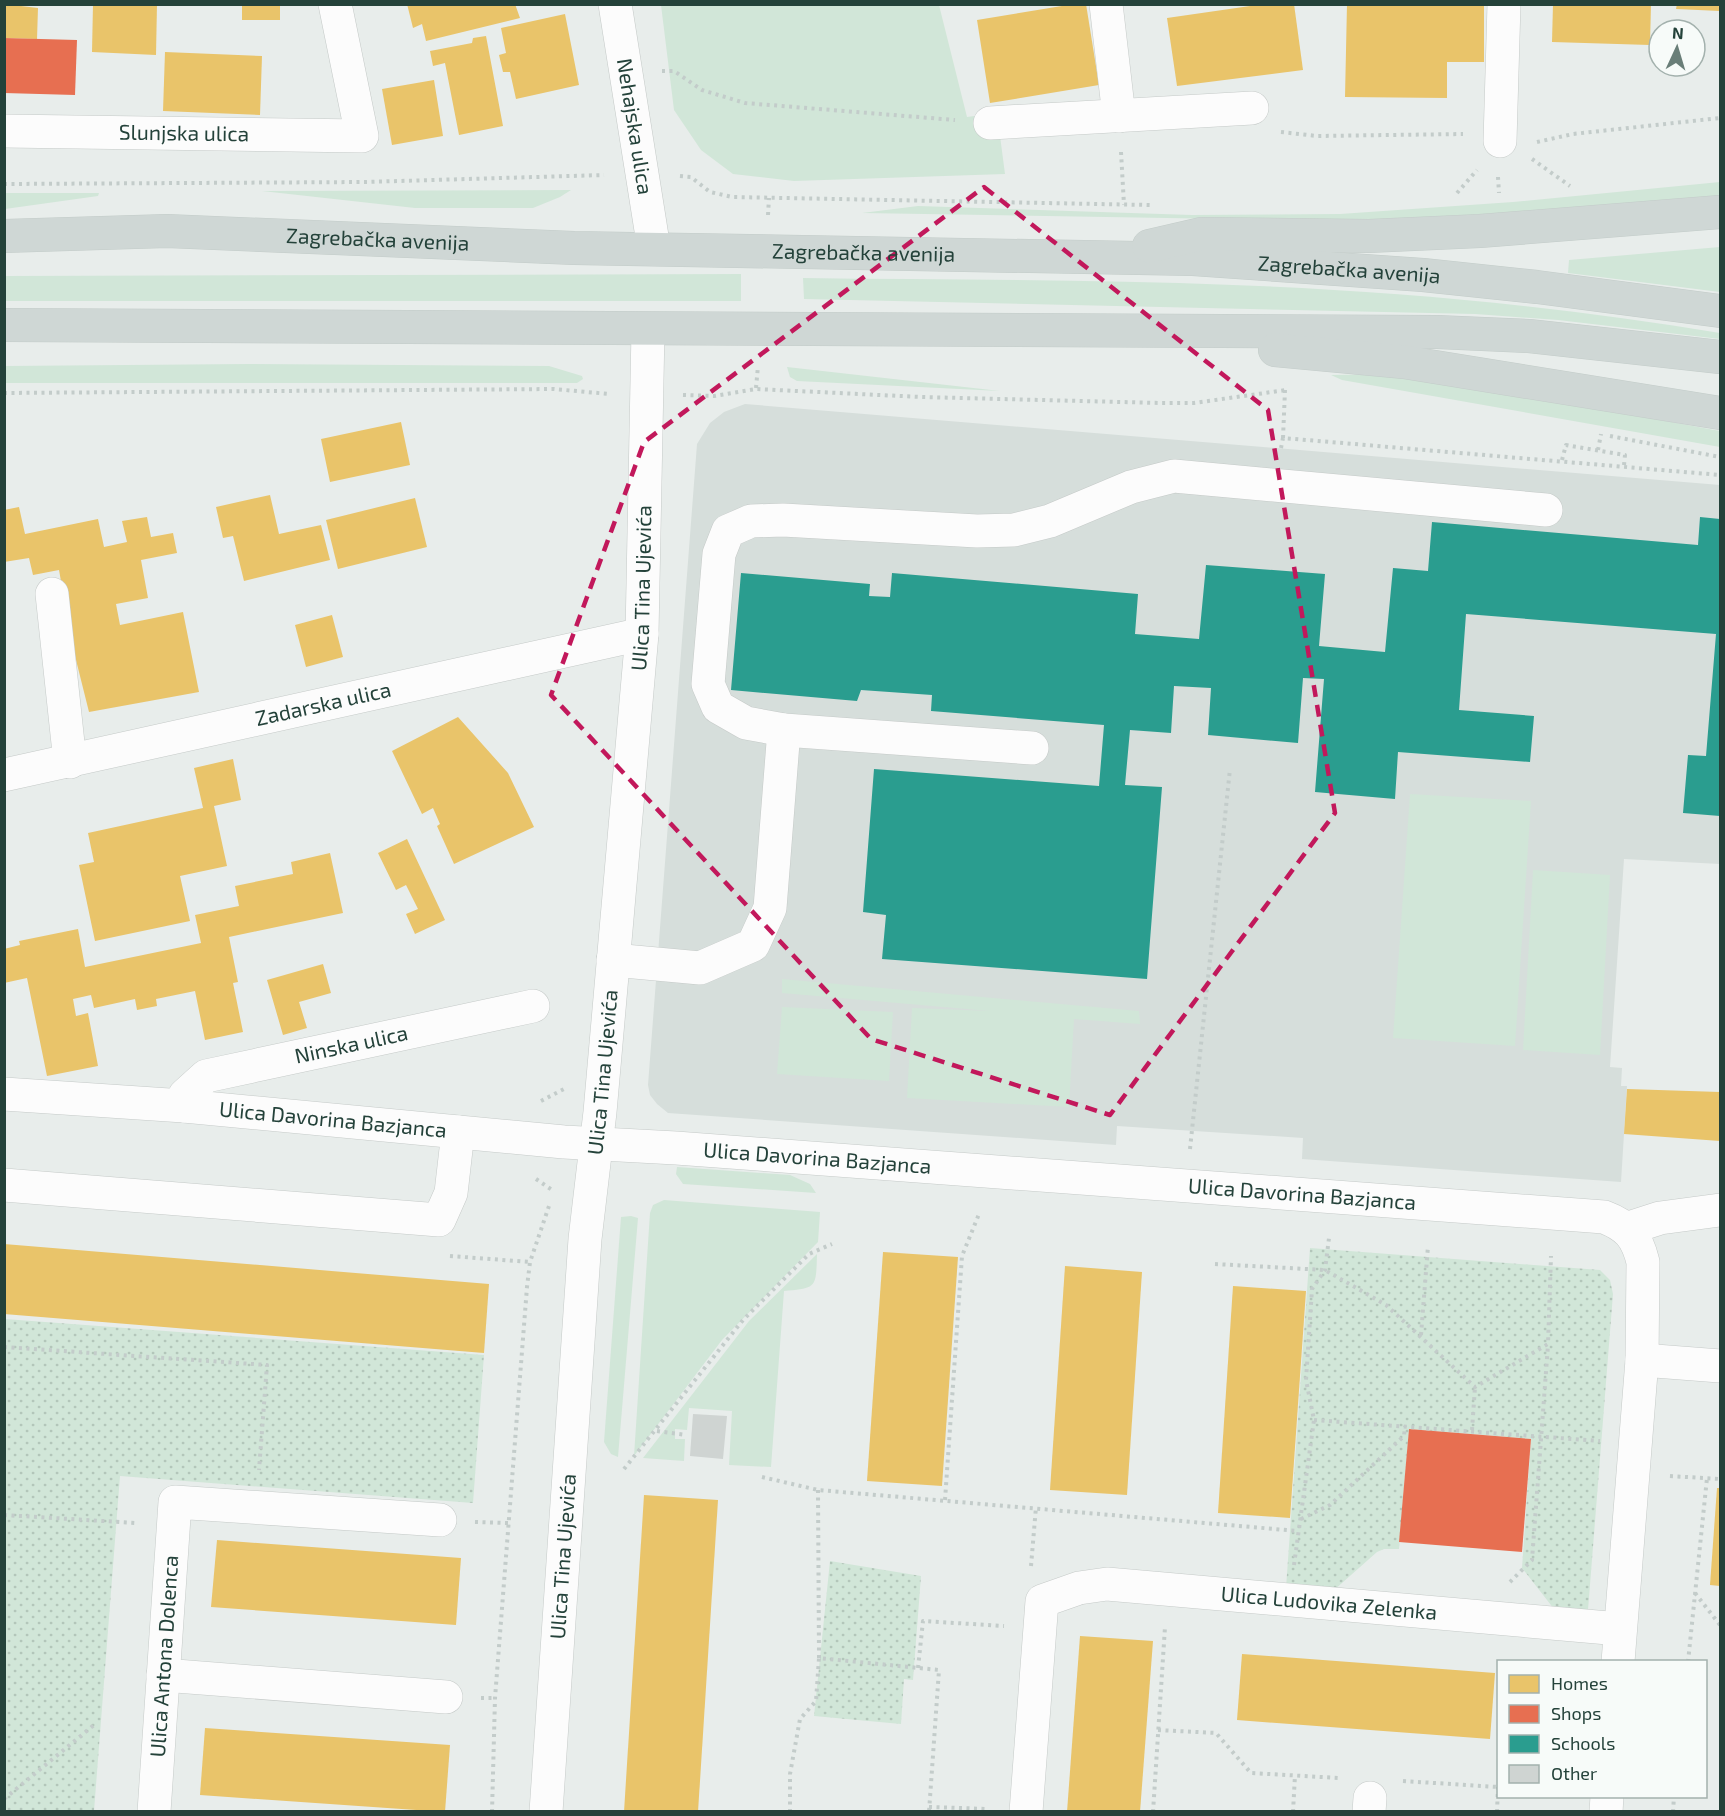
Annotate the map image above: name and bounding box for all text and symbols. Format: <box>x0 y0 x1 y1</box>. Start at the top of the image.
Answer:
north arrow <box>1647 18 1707 78</box>
text: N <box>1672 23 1685 42</box>
street label: Nehajska ulica <box>613 56 659 196</box>
street label: Slunjska ulica <box>119 119 249 145</box>
street label: Zagrebačka avenija <box>286 222 470 255</box>
street label: Zagrebačka avenija <box>772 238 955 267</box>
street label: Zagrebačka avenija <box>1257 250 1442 288</box>
street label: Ulica Tina Ujevića <box>625 505 656 672</box>
street label: Zadarska ulica <box>253 676 393 730</box>
street label: Ulica Tina Ujevića <box>581 988 622 1156</box>
street label: Ninska ulica <box>292 1019 410 1068</box>
street label: Ulica Davorina Bazjanca <box>218 1095 448 1142</box>
street label: Ulica Davorina Bazjanca <box>703 1136 932 1178</box>
street label: Ulica Davorina Bazjanca <box>1187 1172 1417 1214</box>
street label: Ulica Tina Ujevića <box>544 1473 580 1640</box>
street label: Ulica Antona Dolenca <box>144 1554 182 1758</box>
street label: Ulica Ludovika Zelenka <box>1220 1580 1438 1624</box>
legend <box>1497 1660 1707 1798</box>
text: Homes <box>1551 1672 1608 1694</box>
text: Shops <box>1551 1702 1601 1724</box>
text: Schools <box>1551 1732 1615 1754</box>
text: Other <box>1551 1762 1597 1784</box>

